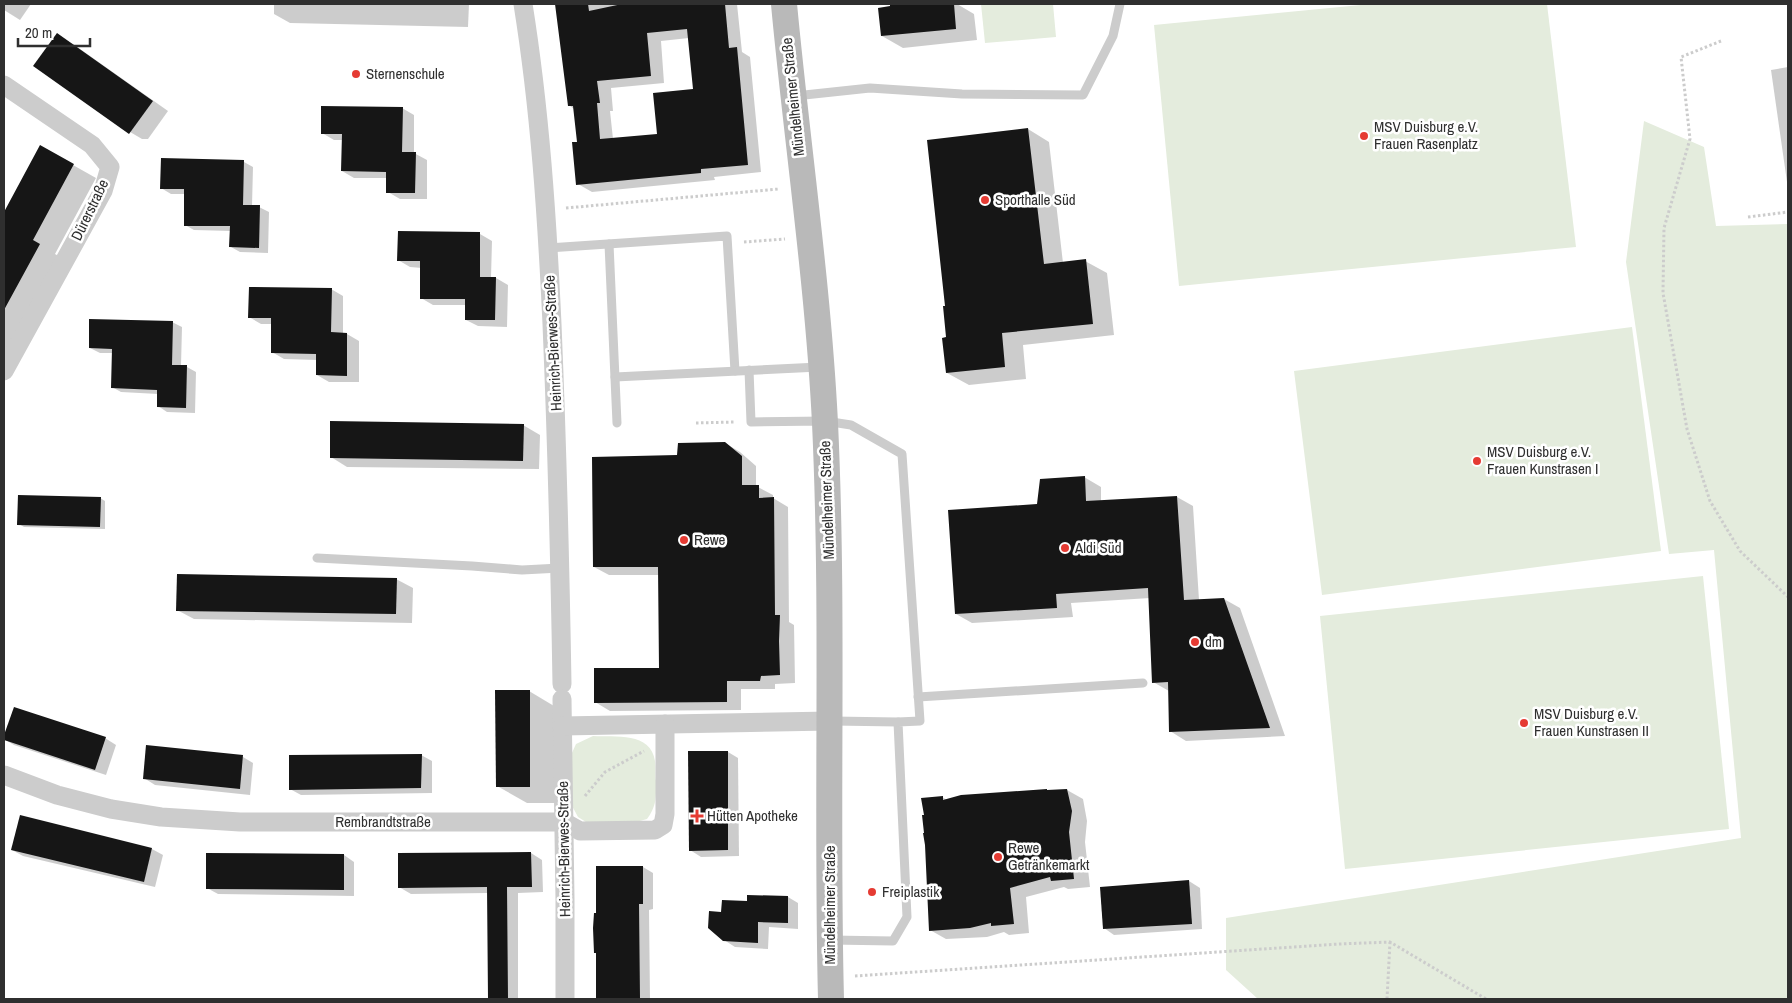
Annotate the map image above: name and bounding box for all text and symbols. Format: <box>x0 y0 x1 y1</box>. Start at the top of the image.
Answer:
scale bar <box>18 15 90 47</box>
text: 20 m <box>25 22 52 43</box>
street label: Mündelheimer Straße <box>776 37 809 157</box>
place label: Sternenschule <box>366 63 445 84</box>
marker: Sternenschule <box>350 68 362 80</box>
place label: MSV Duisburg e.V. Frauen Rasenplatz <box>1374 116 1478 154</box>
marker: MSV Duisburg e.V. Frauen Rasenplatz <box>1358 130 1370 142</box>
street label: Dürerstraße <box>66 176 113 244</box>
place label: Sporthalle Süd <box>995 189 1076 210</box>
marker: Sporthalle Süd <box>979 194 991 206</box>
street label: Heinrich-Bierwes-Straße <box>538 274 567 411</box>
street label: Mündelheimer Straße <box>814 440 839 560</box>
place label: MSV Duisburg e.V. Frauen Kunstrasen I <box>1487 441 1598 479</box>
marker: MSV Duisburg e.V. Frauen Kunstrasen I <box>1471 455 1483 467</box>
place label: Rewe <box>694 529 726 550</box>
marker: Rewe <box>678 534 690 546</box>
place label: Aldi Süd <box>1074 537 1122 558</box>
marker: Aldi Süd <box>1059 542 1071 554</box>
place label: dm <box>1205 631 1222 652</box>
marker: dm <box>1189 636 1201 648</box>
place label: MSV Duisburg e.V. Frauen Kunstrasen II <box>1534 703 1649 741</box>
marker: MSV Duisburg e.V. Frauen Kunstrasen II <box>1518 717 1530 729</box>
street label: Heinrich-Bierwes-Straße <box>552 781 575 917</box>
place label: Hütten Apotheke <box>707 805 798 826</box>
marker: Hütten Apotheke <box>691 810 703 822</box>
street label: Rembrandtstraße <box>335 811 431 832</box>
place label: Rewe Getränkemarkt <box>1008 837 1090 875</box>
street label: Mündelheimer Straße <box>819 845 840 964</box>
marker: Rewe Getränkemarkt <box>992 851 1004 863</box>
place label: Freiplastik <box>882 881 940 902</box>
marker: Freiplastik <box>866 886 878 898</box>

